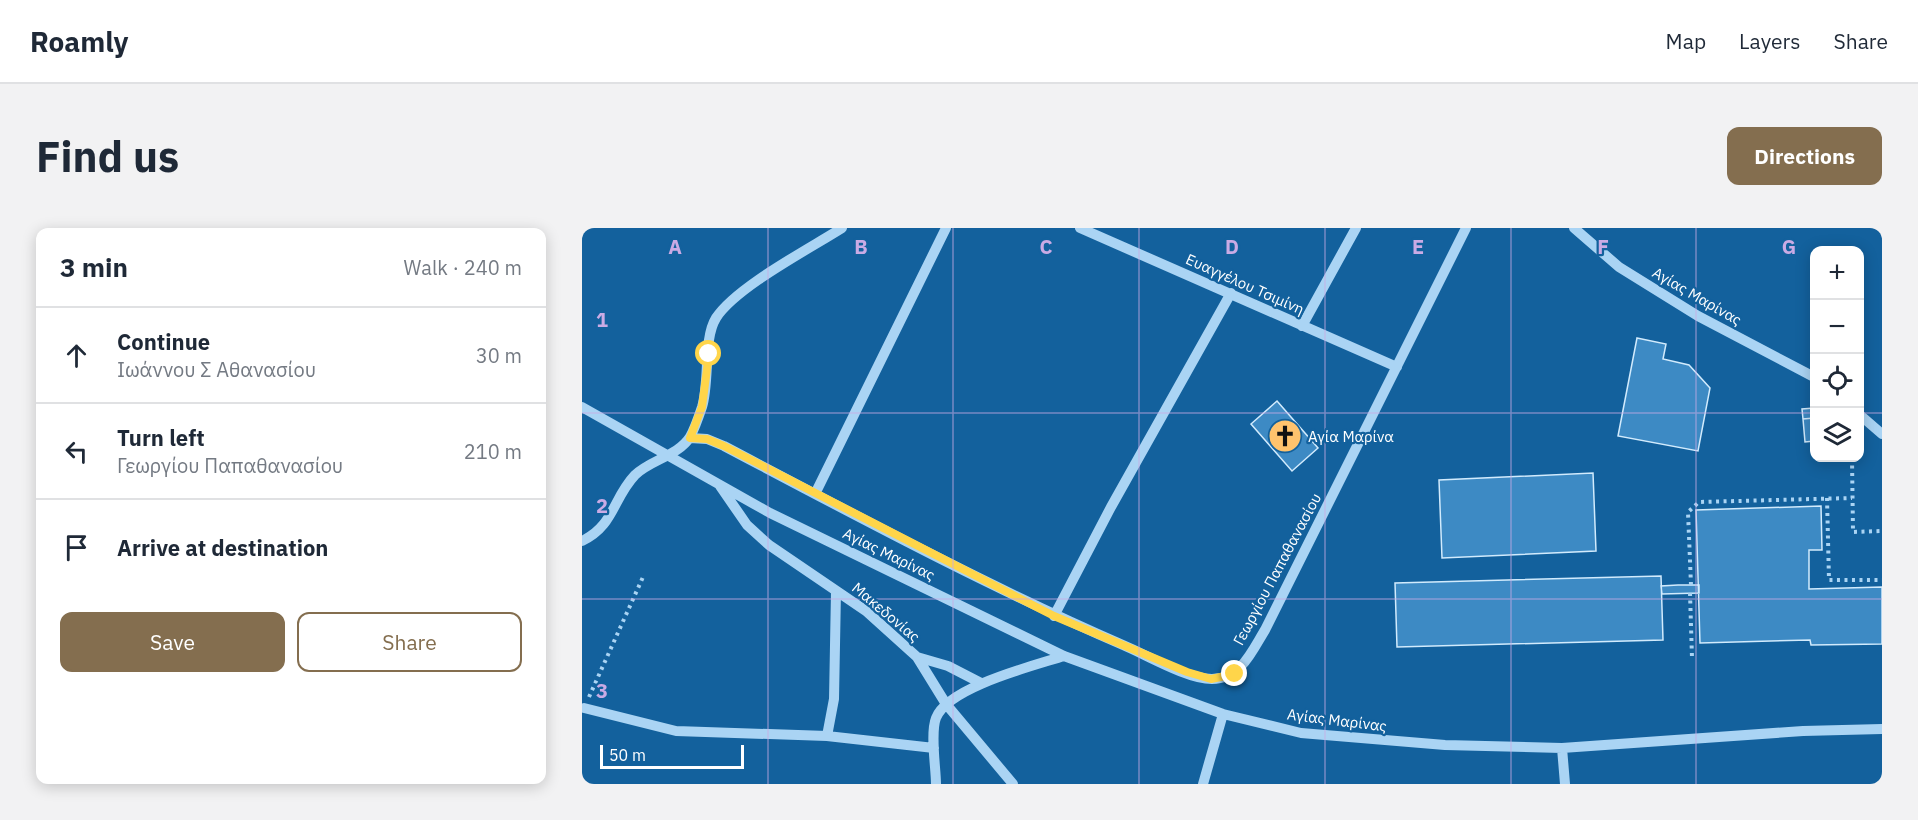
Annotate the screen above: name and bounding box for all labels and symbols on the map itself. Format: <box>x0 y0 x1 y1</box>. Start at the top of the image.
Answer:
text: A <box>668 233 682 260</box>
text: B <box>854 233 868 260</box>
text: C <box>1039 233 1053 260</box>
text: D <box>1225 233 1239 260</box>
text: E <box>1412 233 1424 260</box>
text: F <box>1597 233 1609 260</box>
text: G <box>1782 233 1796 260</box>
street label: Ευαγγέλου Τσιμίνη <box>1183 249 1307 319</box>
street label: Αγίας Μαρίνας <box>1649 263 1745 329</box>
text: 1 <box>596 306 608 333</box>
route start <box>695 340 721 366</box>
church icon: Αγία Μαρίνα <box>1267 418 1303 454</box>
place label: Αγία Μαρίνα <box>1308 427 1394 446</box>
street label: Γεωργίου Παπαθανασίου <box>1229 490 1325 648</box>
text: 2 <box>596 492 608 519</box>
street label: Αγίας Μαρίνας <box>840 524 938 584</box>
street label: Μακεδονίας <box>848 578 924 646</box>
route end <box>1221 660 1247 686</box>
text: 3 <box>596 677 608 704</box>
street label: Αγίας Μαρίνας <box>1286 704 1388 736</box>
scale bar <box>600 742 744 770</box>

